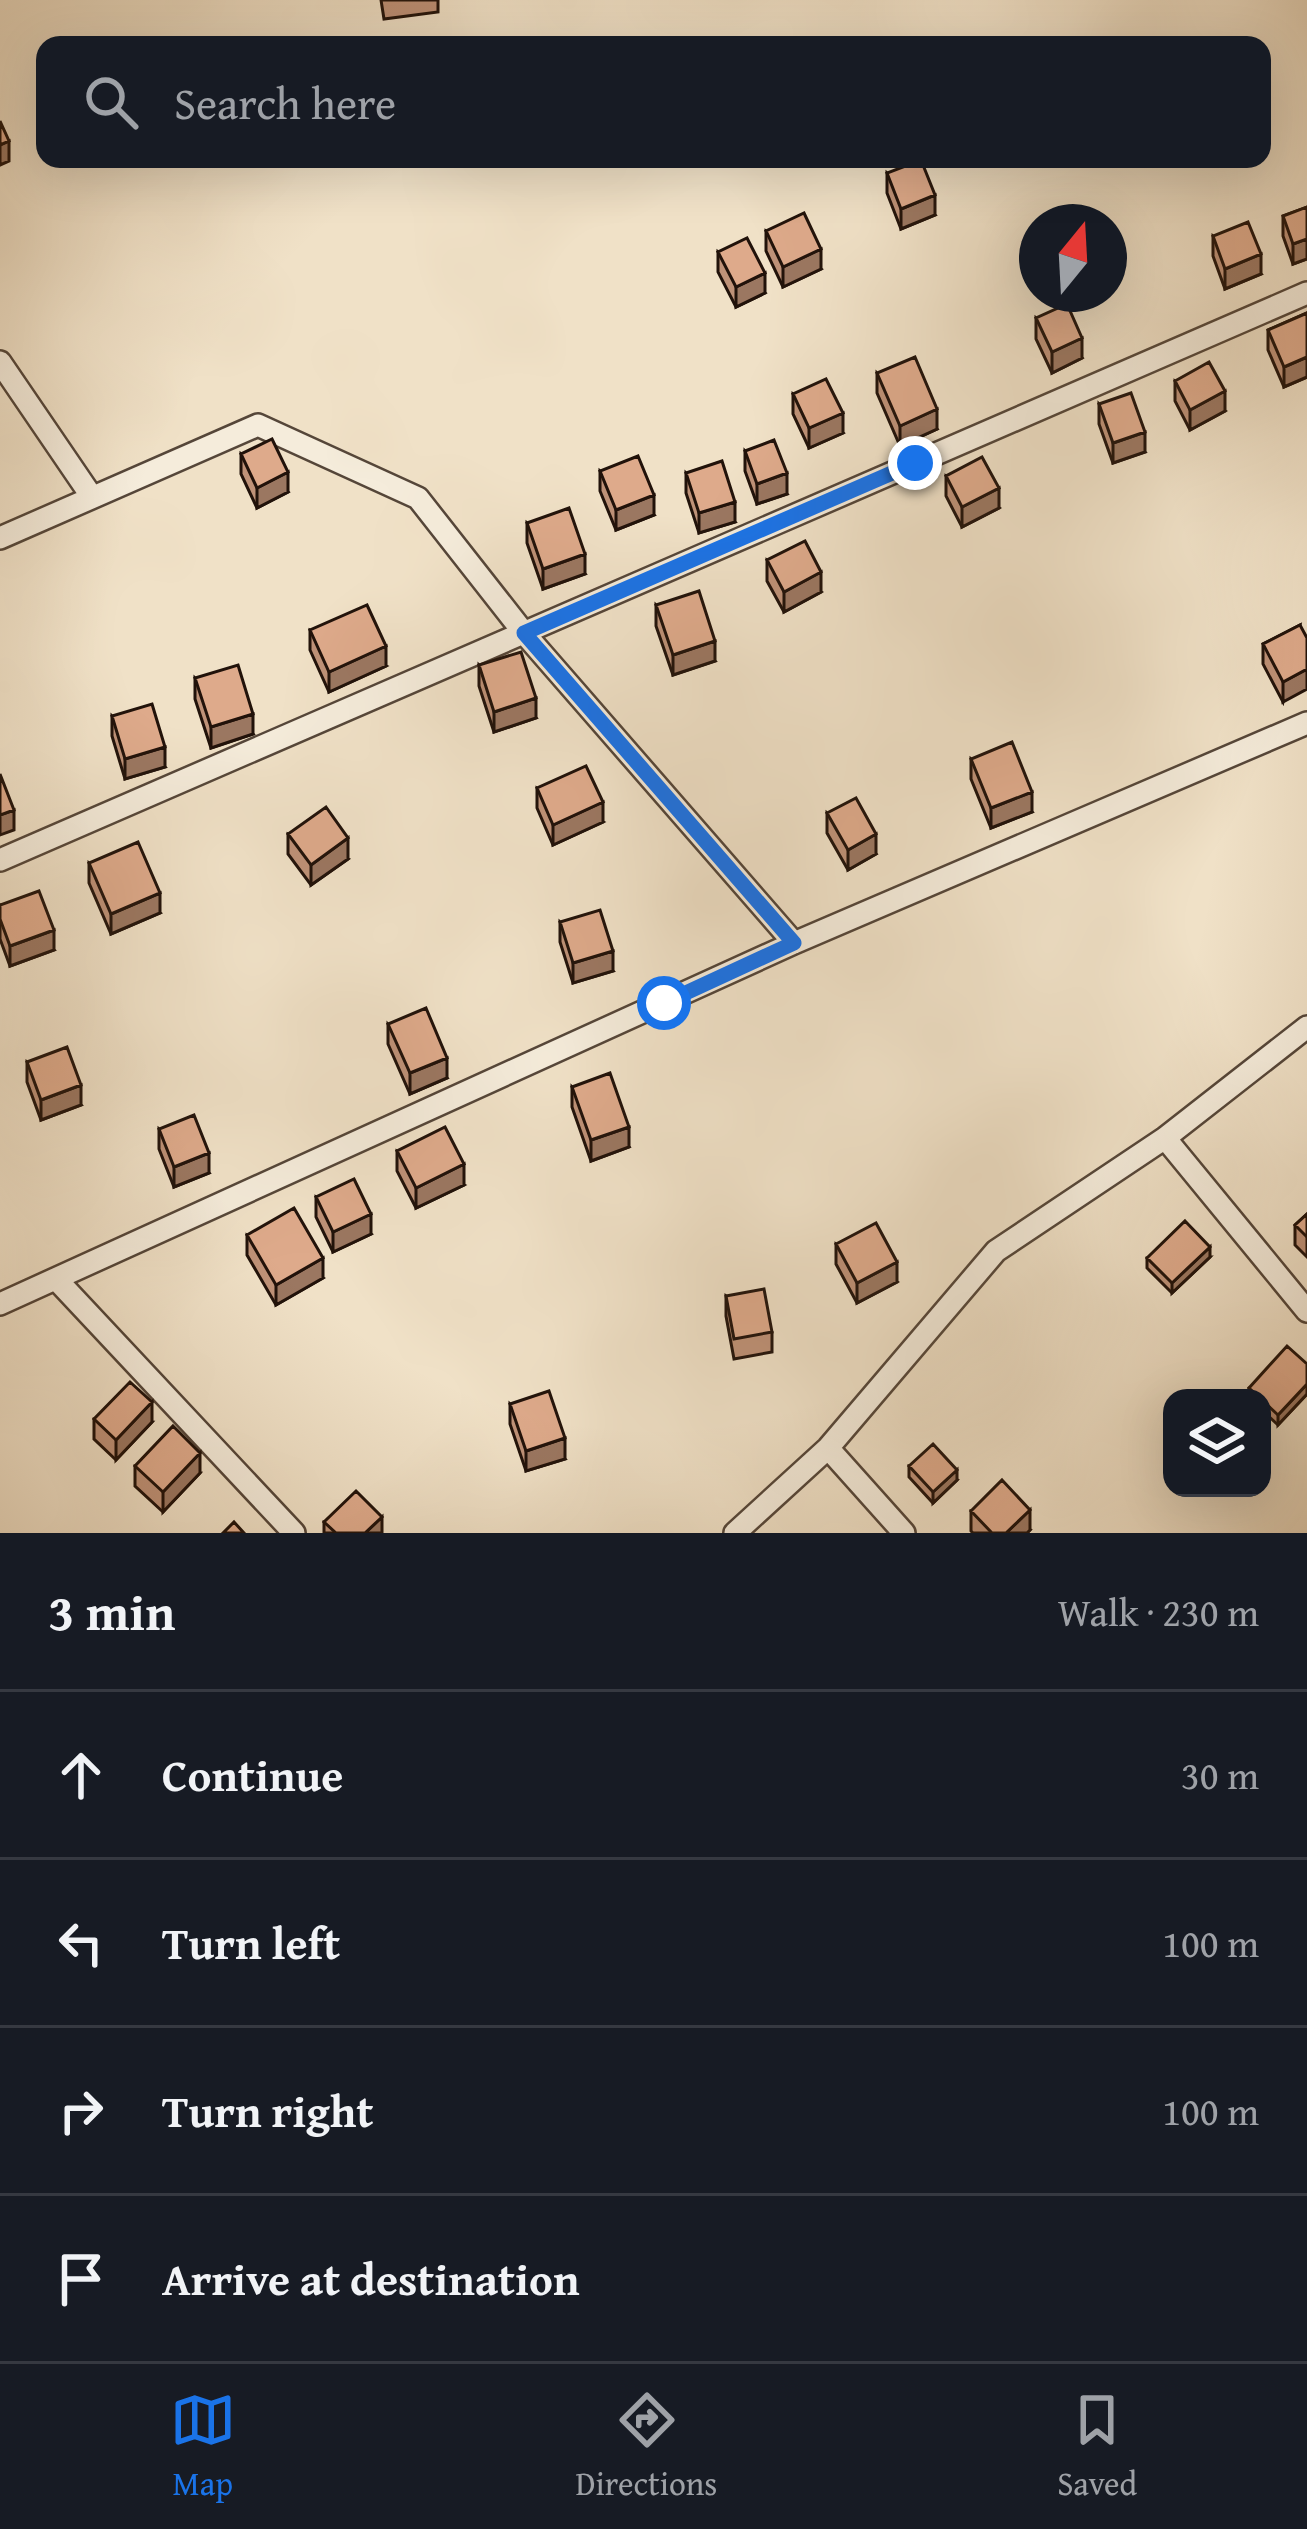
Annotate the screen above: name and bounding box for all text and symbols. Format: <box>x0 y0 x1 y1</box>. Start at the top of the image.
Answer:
search box <box>36 36 1271 168</box>
icon: search <box>78 69 144 135</box>
text: Search here <box>174 70 396 135</box>
north arrow <box>1019 204 1127 312</box>
route end <box>888 436 942 490</box>
route start <box>637 976 691 1030</box>
map controls <box>1163 1389 1271 1497</box>
button: layers <box>1163 1389 1271 1497</box>
text: 3 min <box>48 1574 175 1649</box>
text: Walk · 230 m <box>1058 1583 1259 1640</box>
icon: ahead <box>48 1742 114 1808</box>
text: Continue <box>162 1742 343 1807</box>
text: 30 m <box>1181 1746 1259 1803</box>
icon: left <box>48 1910 114 1976</box>
text: Turn left <box>162 1910 340 1975</box>
text: 100 m <box>1162 1914 1259 1971</box>
icon: right <box>48 2078 114 2144</box>
text: Turn right <box>162 2078 374 2143</box>
text: 100 m <box>1162 2082 1259 2139</box>
icon: arrive <box>48 2246 114 2312</box>
text: Arrive at destination <box>162 2246 580 2311</box>
tab: Map <box>170 2387 236 2507</box>
tab: Directions <box>576 2387 717 2507</box>
tab: Saved <box>1057 2387 1137 2507</box>

